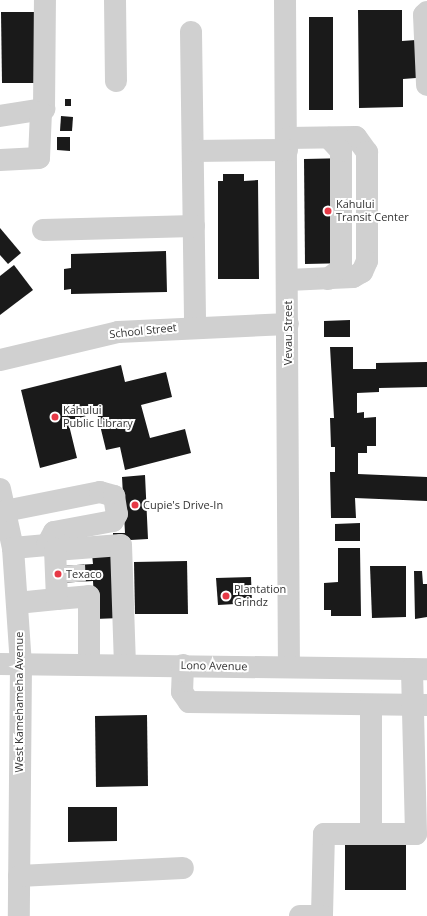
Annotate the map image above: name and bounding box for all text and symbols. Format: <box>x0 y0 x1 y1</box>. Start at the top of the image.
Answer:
place label: Kahului Transit Center <box>336 198 409 224</box>
marker: Kahului Transit Center <box>323 206 333 216</box>
street label: Vevau Street <box>281 301 295 365</box>
street label: School Street <box>109 321 177 341</box>
place label: Kahului Public Library <box>63 404 133 430</box>
marker: Kahului Public Library <box>50 412 60 422</box>
place label: Cupie's Drive-In <box>143 498 223 512</box>
marker: Cupie's Drive-In <box>130 500 140 510</box>
place label: Texaco <box>66 567 102 581</box>
marker: Texaco <box>53 569 63 579</box>
place label: Plantation Grindz <box>234 583 286 609</box>
marker: Plantation Grindz <box>221 591 231 601</box>
street label: West Kamehameha Avenue <box>12 632 26 772</box>
street label: Lono Avenue <box>180 659 248 673</box>

